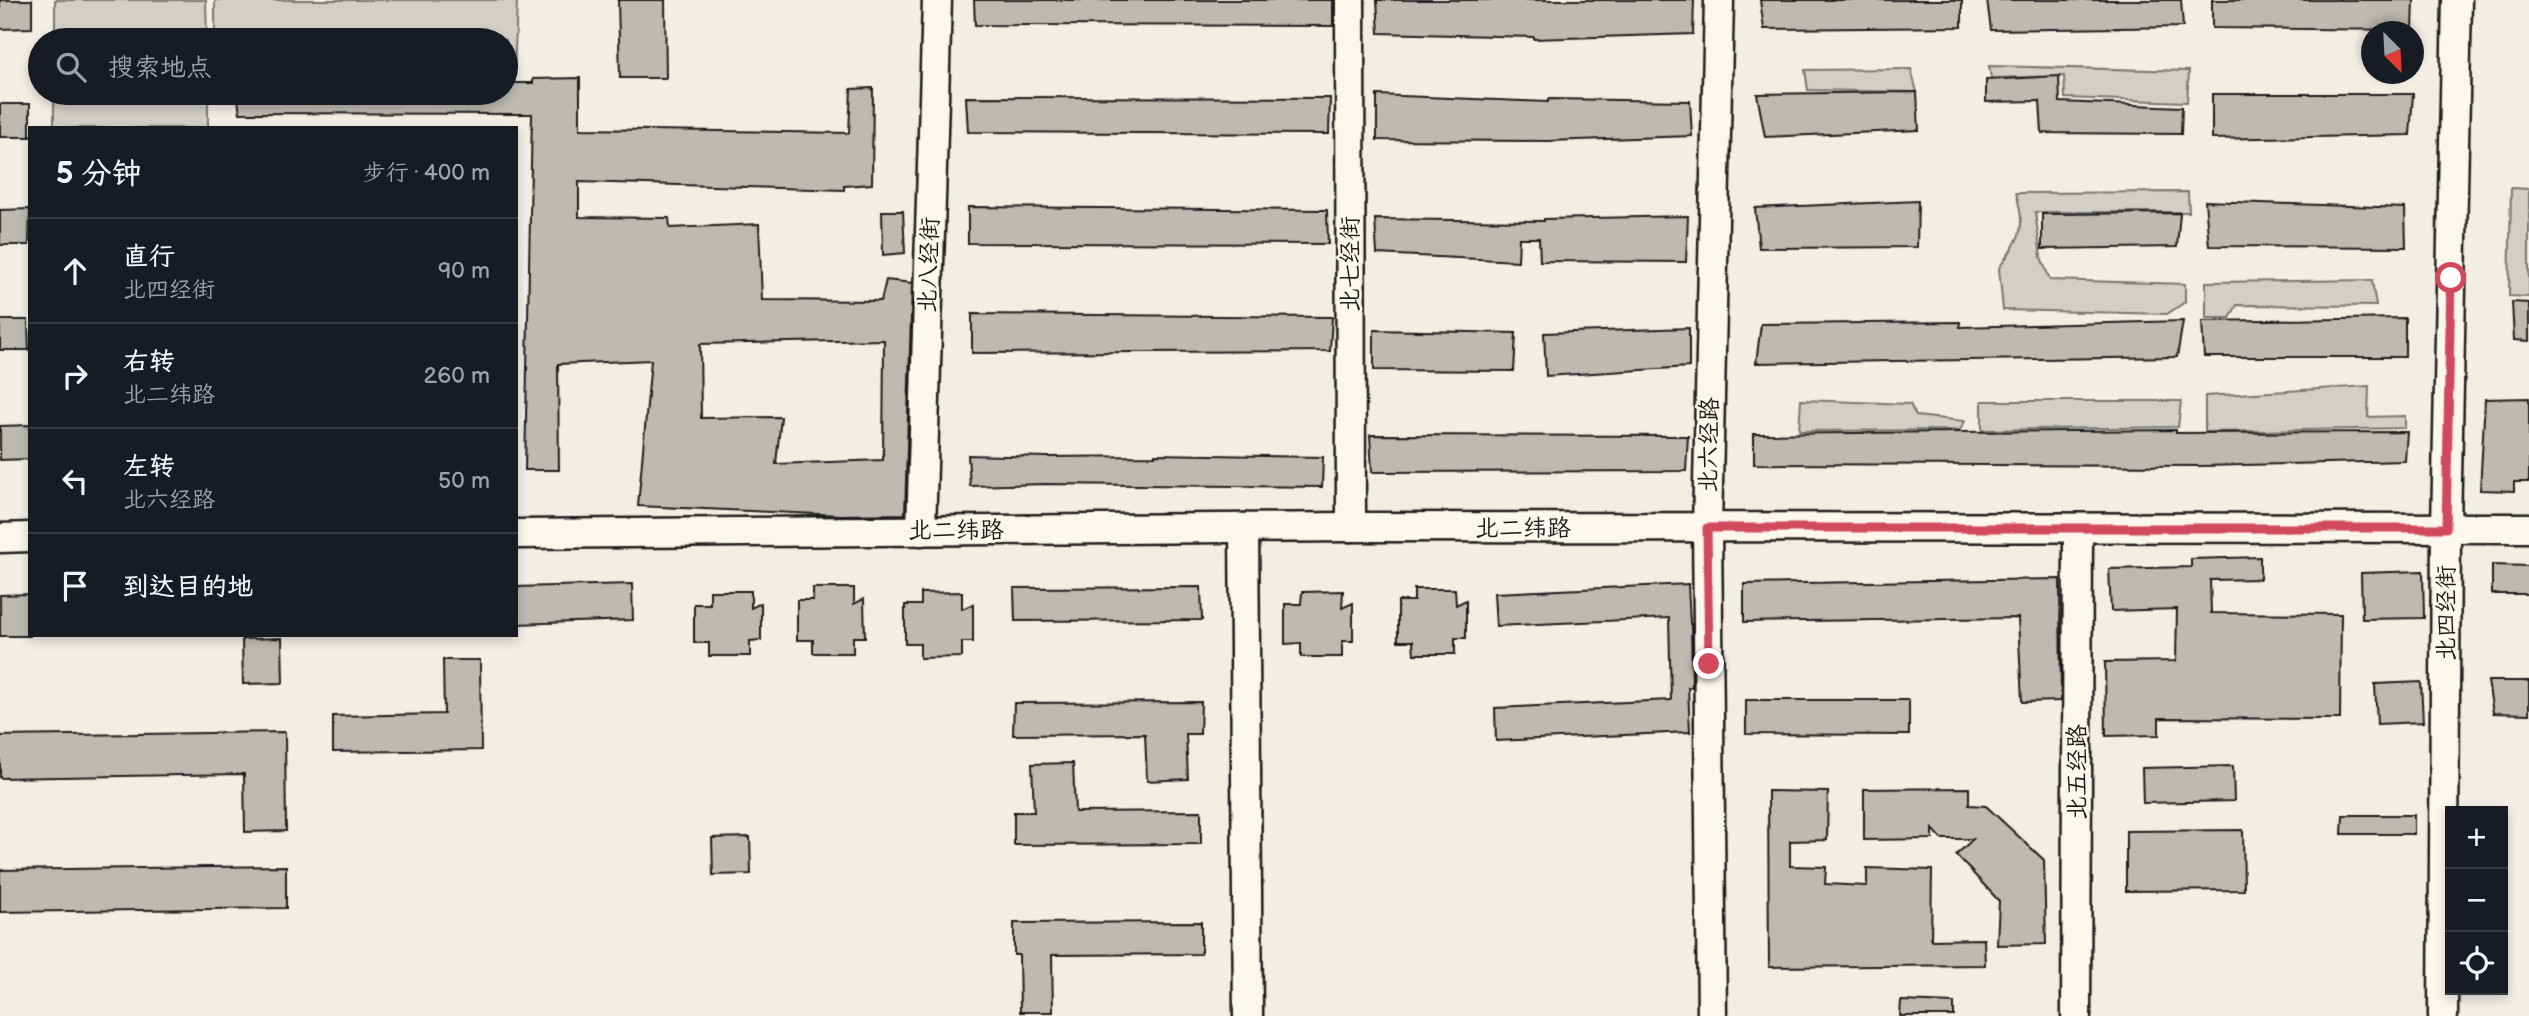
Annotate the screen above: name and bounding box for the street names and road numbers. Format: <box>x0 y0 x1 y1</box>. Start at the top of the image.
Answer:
street label: 北七经街 <box>1336 216 1365 312</box>
street label: 北八经街 <box>913 217 945 313</box>
street label: 北六经路 <box>1694 397 1724 493</box>
street label: 北二纬路 <box>1475 514 1571 543</box>
street label: 北二纬路 <box>908 516 1004 545</box>
street label: 北四经街 <box>2432 565 2461 661</box>
street label: 北五经路 <box>2063 724 2092 820</box>

